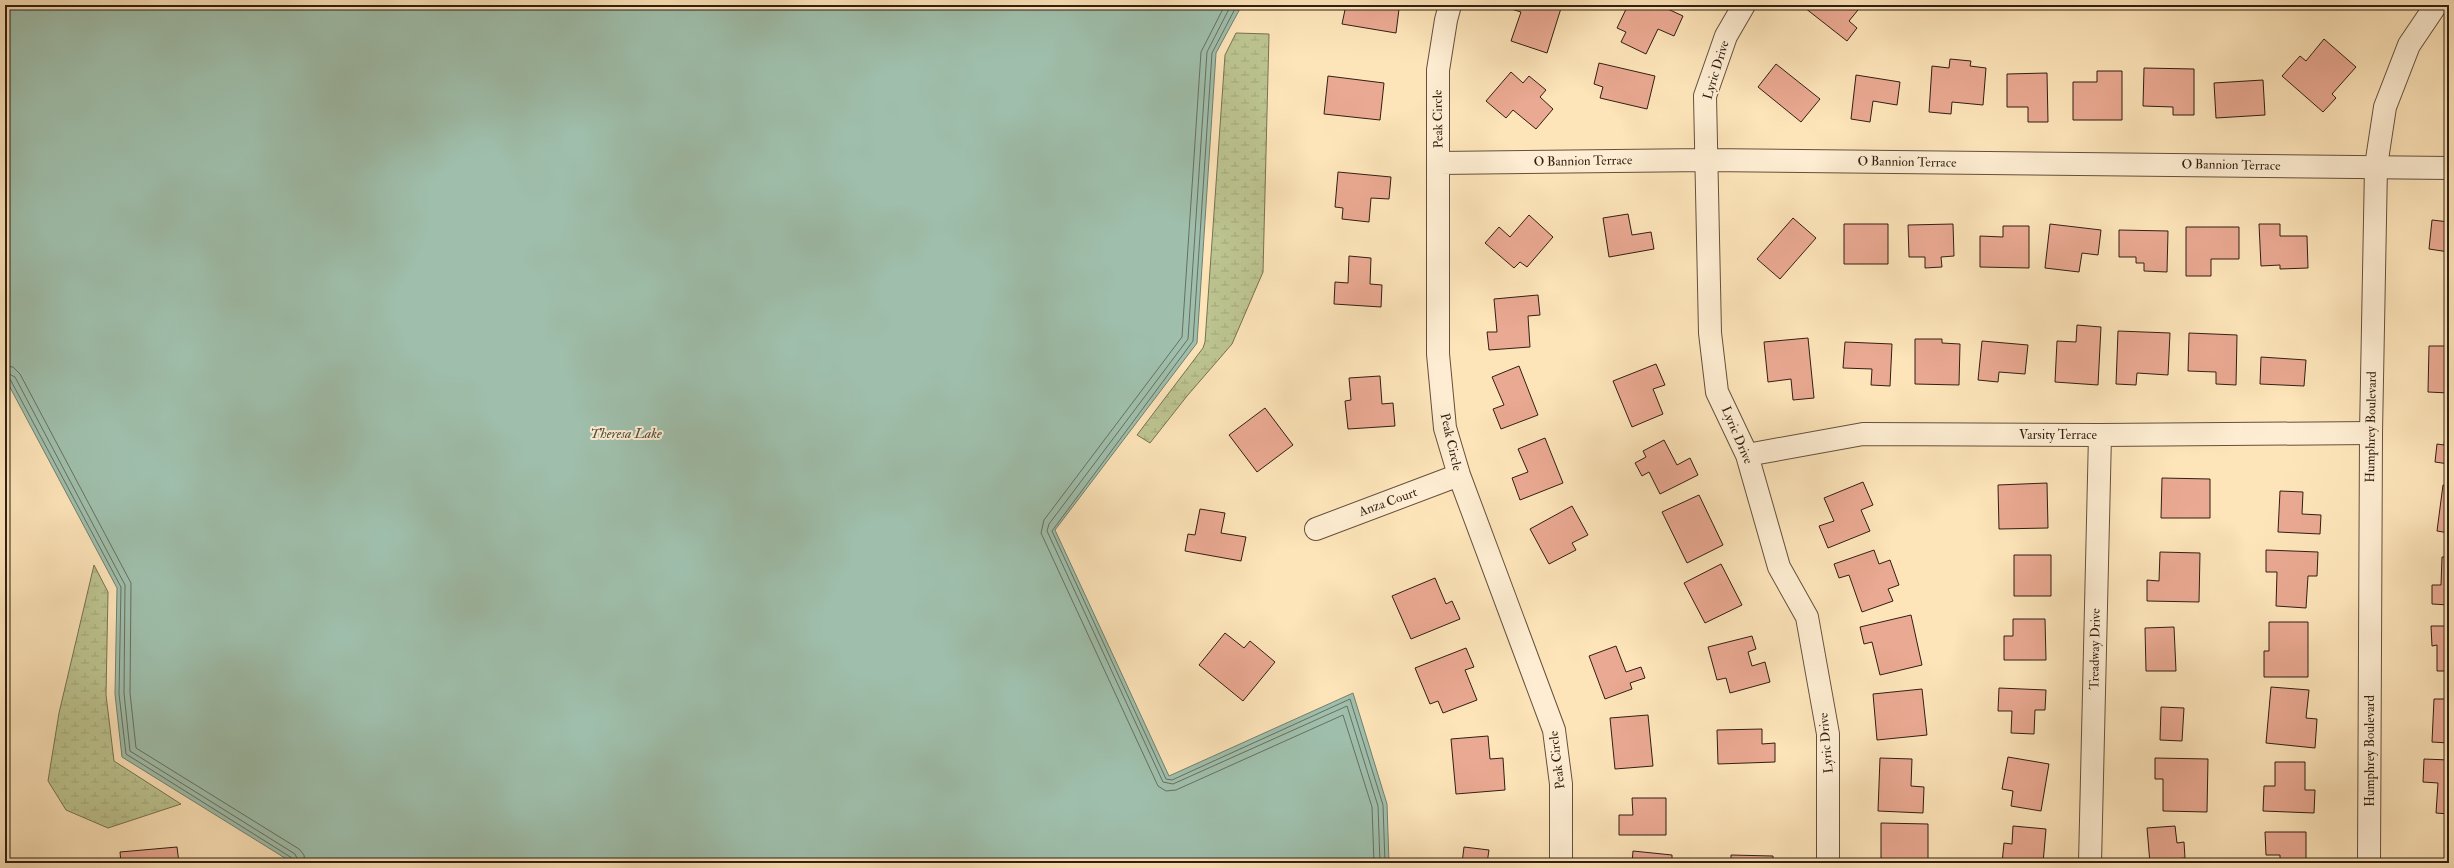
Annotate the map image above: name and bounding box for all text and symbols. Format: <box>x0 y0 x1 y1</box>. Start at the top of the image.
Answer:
street label: Lyric Drive <box>1699 38 1734 102</box>
street label: Peak Circle <box>1429 89 1447 148</box>
street label: O Bannion Terrace <box>1533 152 1633 170</box>
street label: O Bannion Terrace <box>1857 153 1957 171</box>
street label: O Bannion Terrace <box>2181 156 2281 174</box>
street label: Humphrey Boulevard <box>2362 370 2381 483</box>
street label: Lyric Drive <box>1717 404 1757 467</box>
street label: Peak Circle <box>1437 412 1466 473</box>
water label: Theresa Lake <box>590 425 662 442</box>
street label: Varsity Terrace <box>2019 427 2098 444</box>
street label: Anza Court <box>1356 484 1419 520</box>
street label: Treadway Drive <box>2086 608 2105 690</box>
street label: Humphrey Boulevard <box>2362 695 2379 807</box>
street label: Lyric Drive <box>1815 711 1838 774</box>
street label: Peak Circle <box>1545 729 1569 790</box>

